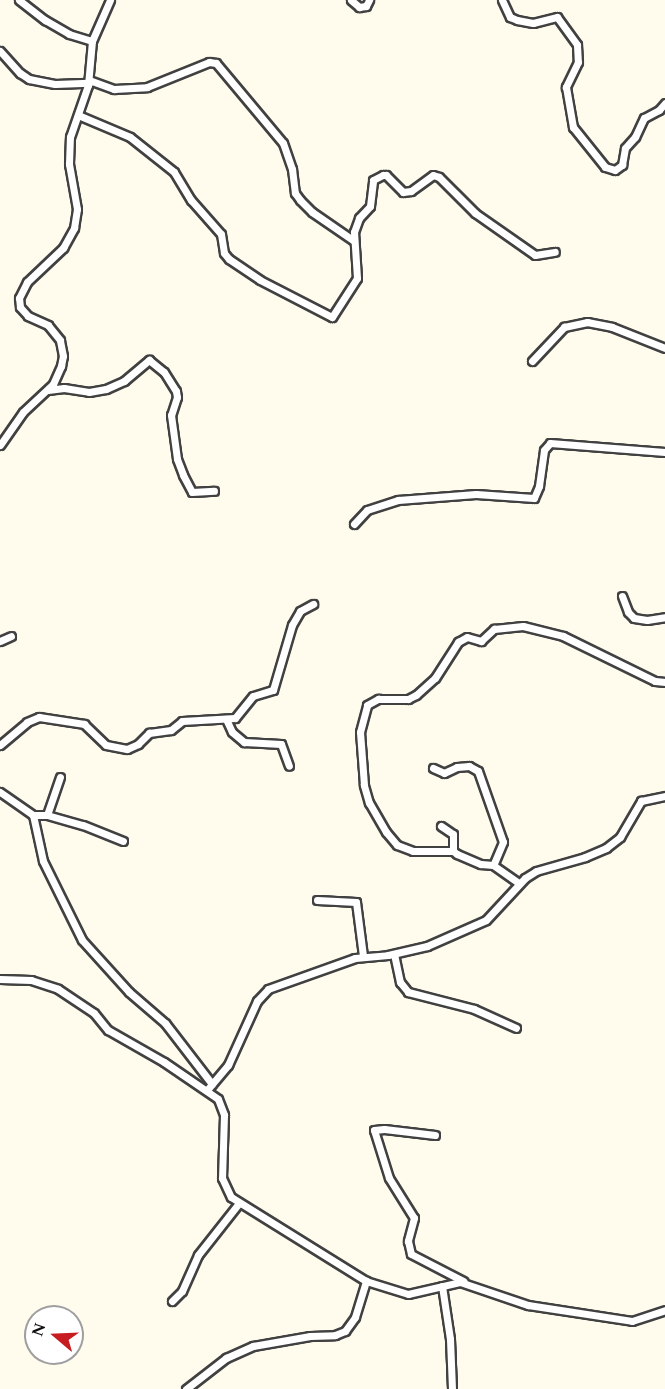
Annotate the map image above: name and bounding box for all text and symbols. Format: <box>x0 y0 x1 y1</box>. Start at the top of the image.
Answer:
north arrow <box>24 1305 84 1365</box>
text: N <box>25 1320 52 1340</box>

